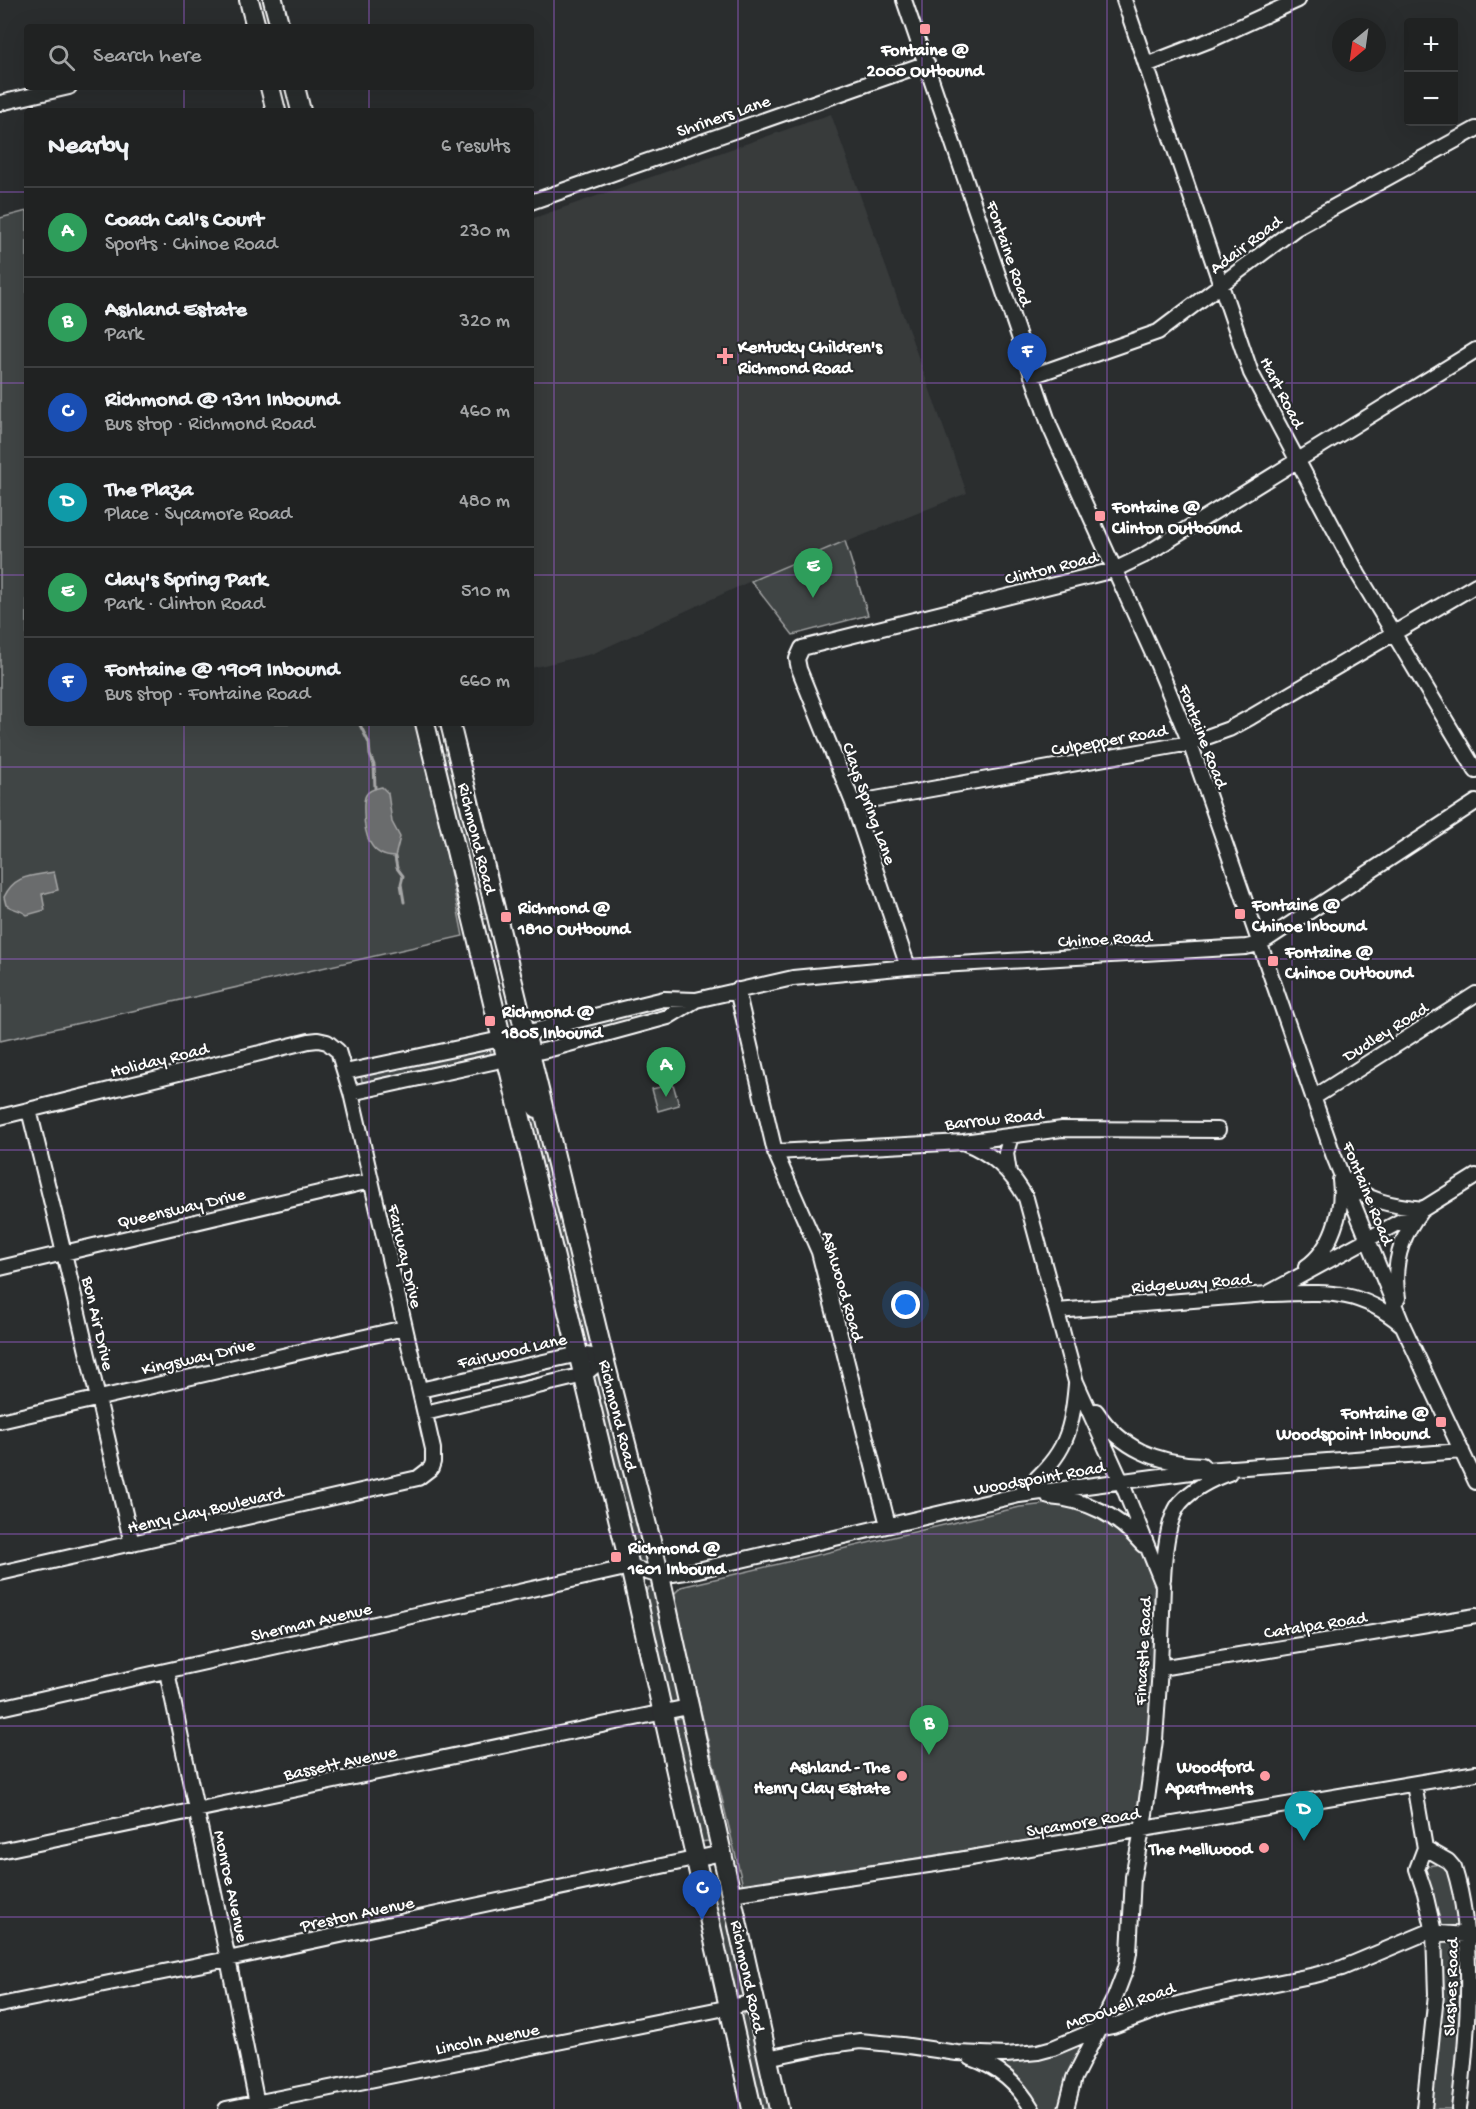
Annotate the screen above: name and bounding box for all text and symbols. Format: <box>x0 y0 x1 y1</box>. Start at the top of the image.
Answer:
north arrow <box>1332 18 1386 72</box>
map controls <box>1404 18 1458 126</box>
button: + <box>1404 18 1458 72</box>
marker: Fontaine @ 2000 Outbound <box>918 22 932 36</box>
search box <box>24 24 534 90</box>
icon: search <box>45 41 78 74</box>
place label: Fontaine @ 2000 Outbound <box>867 41 986 83</box>
text: Search here <box>93 44 201 70</box>
button: − <box>1404 72 1458 126</box>
street label: Shriners Lane <box>674 91 774 143</box>
text: Nearby <box>48 132 129 163</box>
text: 6 results <box>441 136 510 159</box>
street label: Fontaine Road <box>980 198 1036 311</box>
text: Coach Cal's Court <box>105 208 263 234</box>
street label: Adair Road <box>1206 211 1288 280</box>
text: A <box>62 221 73 244</box>
text: 230 m <box>460 221 510 244</box>
text: Sports · Chinoe Road <box>105 234 277 257</box>
text: Ashland Estate <box>105 298 247 324</box>
text: B <box>62 311 73 334</box>
text: 320 m <box>460 311 510 334</box>
text: Park <box>105 324 143 347</box>
pin: F <box>1008 334 1046 383</box>
place label: Kentucky Children's Richmond Road <box>737 338 883 380</box>
marker: Kentucky Children's Richmond Road <box>716 347 734 365</box>
street label: Hart Road <box>1254 354 1308 434</box>
text: Richmond @ 1311 Inbound <box>105 388 339 414</box>
text: C <box>62 401 73 424</box>
text: 460 m <box>460 401 510 424</box>
text: Bus stop · Richmond Road <box>105 414 315 437</box>
text: The Plaza <box>105 478 193 504</box>
text: D <box>61 491 74 514</box>
text: 480 m <box>459 491 510 514</box>
place label: Fontaine @ Clinton Outbound <box>1111 498 1243 540</box>
text: Place · Sycamore Road <box>105 504 292 527</box>
marker: Fontaine @ Clinton Outbound <box>1093 509 1107 523</box>
street label: Clinton Road <box>1003 547 1102 591</box>
pin: E <box>794 548 832 598</box>
text: Clay's Spring Park <box>105 568 267 594</box>
text: E <box>61 581 74 604</box>
text: 510 m <box>461 581 510 604</box>
text: Park · Clinton Road <box>105 594 264 617</box>
text: Fontaine @ 1909 Inbound <box>105 658 339 684</box>
text: F <box>62 671 73 694</box>
text: 660 m <box>459 671 510 694</box>
street label: Fontaine Road <box>1172 681 1232 793</box>
text: Bus stop · Fontaine Road <box>105 684 310 707</box>
street label: Culpepper Road <box>1050 721 1170 762</box>
street label: Clays Spring Lane <box>836 740 900 868</box>
street label: Richmond Road <box>452 781 500 898</box>
place label: Fontaine @ Chinoe Inbound <box>1251 896 1368 938</box>
place label: Richmond @ 1810 Outbound <box>517 899 632 941</box>
marker: Fontaine @ Chinoe Inbound <box>1233 907 1247 921</box>
marker: Richmond @ 1810 Outbound <box>499 910 513 924</box>
street label: Chinoe Road <box>1058 927 1154 953</box>
place label: Fontaine @ Chinoe Outbound <box>1284 943 1415 985</box>
marker: Fontaine @ Chinoe Outbound <box>1266 954 1280 968</box>
street label: Dudley Road <box>1339 998 1434 1068</box>
place label: Richmond @ 1805 Inbound <box>501 1003 605 1045</box>
marker: Richmond @ 1805 Inbound <box>483 1014 497 1028</box>
street label: Holiday Road <box>108 1039 212 1084</box>
pin: A <box>646 1048 686 1097</box>
street label: Barrow Road <box>943 1105 1046 1136</box>
street label: Fontaine Road <box>1336 1138 1398 1250</box>
street label: Queensway Drive <box>116 1184 248 1234</box>
street label: Fairway Drive <box>381 1202 426 1311</box>
street label: Ashwood Road <box>816 1229 868 1346</box>
street label: Ridgeway Road <box>1131 1270 1253 1299</box>
street label: Bon Air Drive <box>75 1274 118 1373</box>
your location <box>891 1290 920 1319</box>
street label: Fairwood Lane <box>455 1330 570 1375</box>
street label: Kingsway Drive <box>140 1335 258 1382</box>
street label: Richmond Road <box>593 1358 641 1475</box>
place label: Fontaine @ Woodspoint Inbound <box>1275 1404 1431 1446</box>
marker: Fontaine @ Woodspoint Inbound <box>1434 1415 1448 1429</box>
street label: Woodspoint Road <box>972 1457 1108 1501</box>
street label: Henry Clay Boulevard <box>125 1483 287 1540</box>
place label: Richmond @ 1601 Inbound <box>627 1539 728 1581</box>
marker: Richmond @ 1601 Inbound <box>609 1550 623 1564</box>
street label: Fincastle Road <box>1131 1595 1158 1707</box>
street label: Sherman Avenue <box>249 1599 375 1648</box>
street label: Catalpa Road <box>1263 1608 1370 1645</box>
pin: B <box>910 1706 948 1755</box>
street label: Bassett Avenue <box>281 1742 400 1787</box>
place label: Ashland - The Henry Clay Estate <box>754 1758 891 1800</box>
place label: Woodford Apartments <box>1164 1758 1255 1800</box>
marker: Ashland - The Henry Clay Estate <box>895 1769 909 1783</box>
marker: Woodford Apartments <box>1258 1769 1272 1783</box>
pin: D <box>1284 1792 1324 1841</box>
street label: Sycamore Road <box>1025 1804 1143 1843</box>
street label: Monroe Avenue <box>207 1829 252 1945</box>
place label: The Mellwood <box>1147 1840 1254 1861</box>
marker: The Mellwood <box>1257 1841 1271 1855</box>
pin: C <box>682 1870 722 1920</box>
street label: Preston Avenue <box>298 1893 417 1938</box>
street label: Richmond Road <box>724 1919 769 2036</box>
street label: Slashes Road <box>1440 1936 1465 2036</box>
street label: McDowell Road <box>1063 1978 1180 2036</box>
street label: Lincoln Avenue <box>434 2020 542 2061</box>

